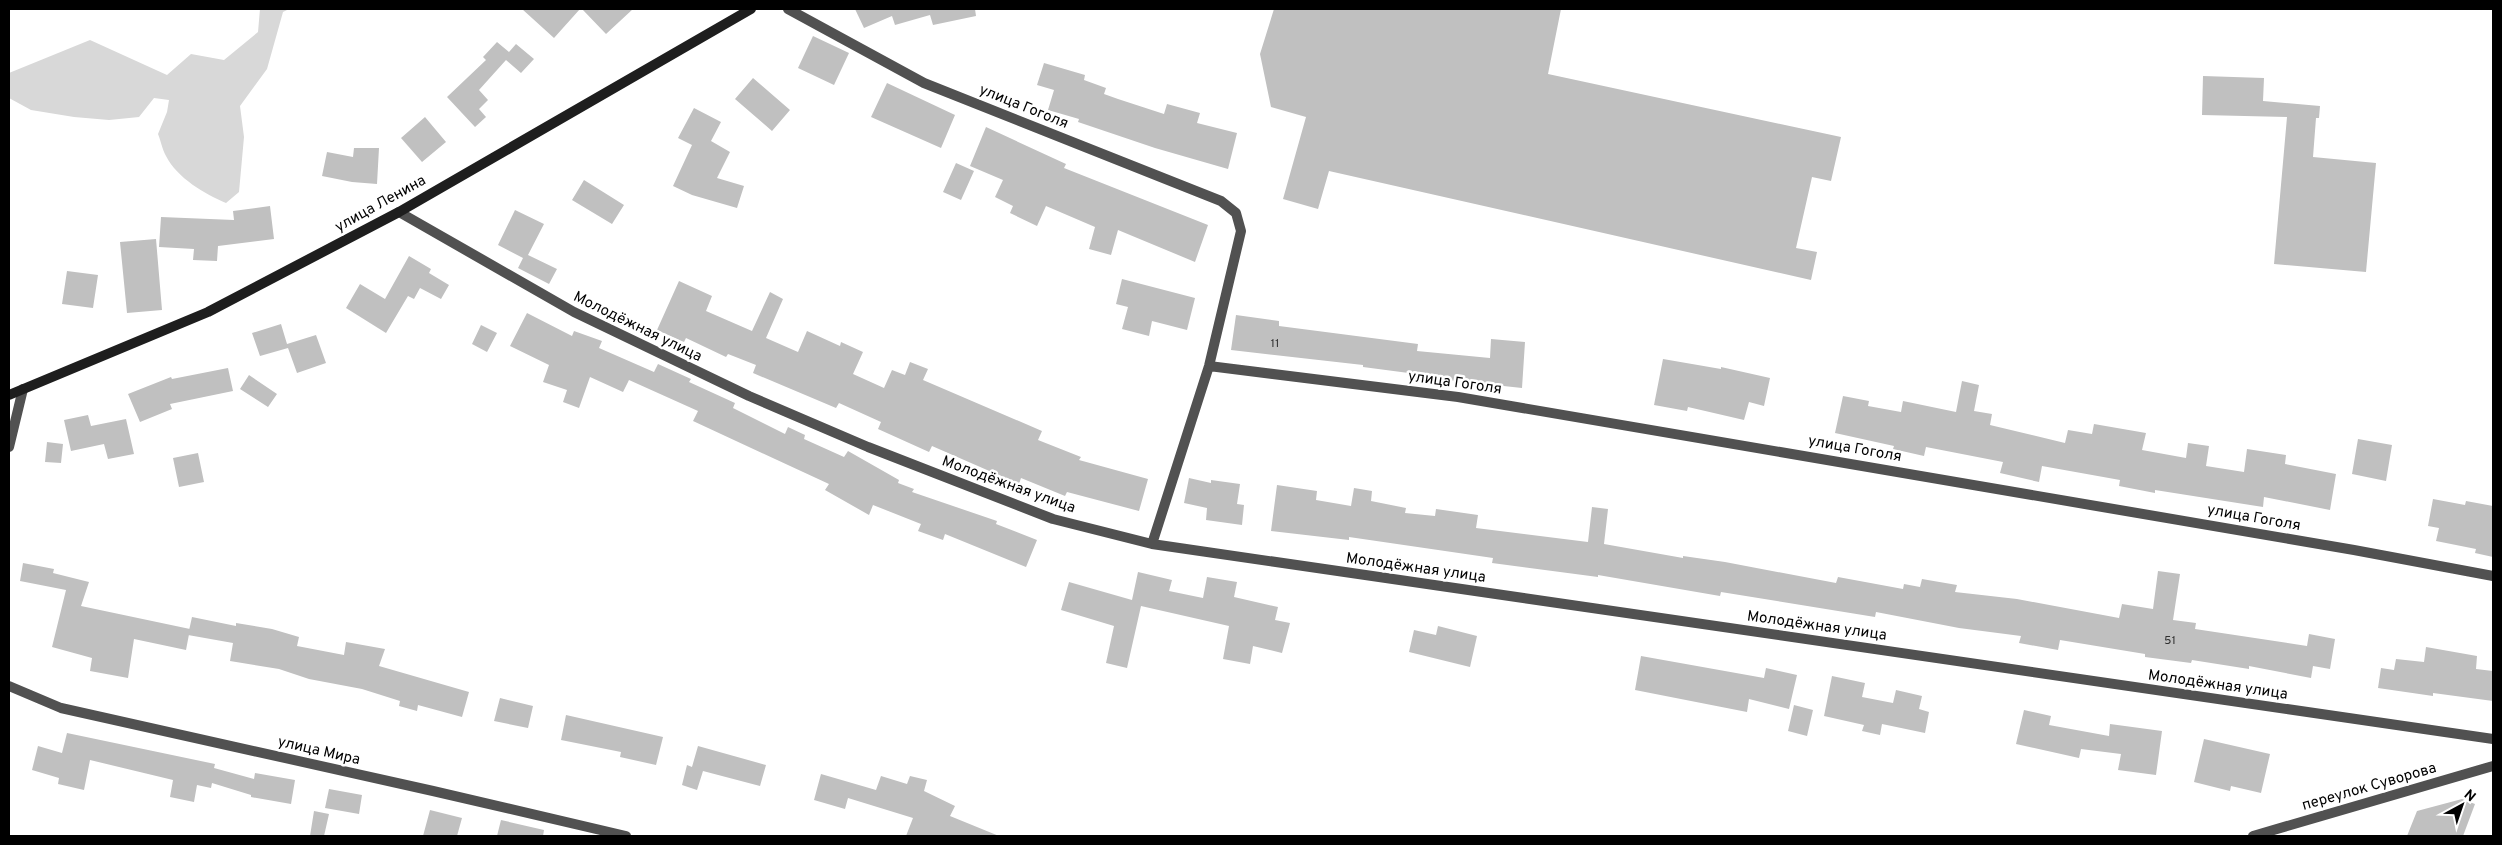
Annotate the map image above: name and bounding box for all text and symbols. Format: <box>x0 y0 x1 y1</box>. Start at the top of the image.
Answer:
street label: улица Гоголя <box>976 81 1071 134</box>
street label: улица Ленина <box>332 171 430 237</box>
street label: Молодёжная улица <box>570 288 705 367</box>
house number: 11 <box>1271 336 1279 352</box>
street label: улица Гоголя <box>1407 367 1503 399</box>
street label: улица Гоголя <box>1806 432 1903 467</box>
street label: Молодёжная улица <box>939 452 1078 518</box>
street label: улица Гоголя <box>2205 501 2302 536</box>
street label: Молодёжная улица <box>1345 549 1487 588</box>
street label: Молодёжная улица <box>1746 607 1888 646</box>
house number: 51 <box>2164 633 2176 649</box>
street label: Молодёжная улица <box>2147 666 2289 705</box>
street label: улица Мира <box>276 733 362 770</box>
street label: переулок Суворова <box>2300 759 2439 816</box>
north arrow <box>2437 780 2487 830</box>
text: N <box>2460 786 2479 806</box>

